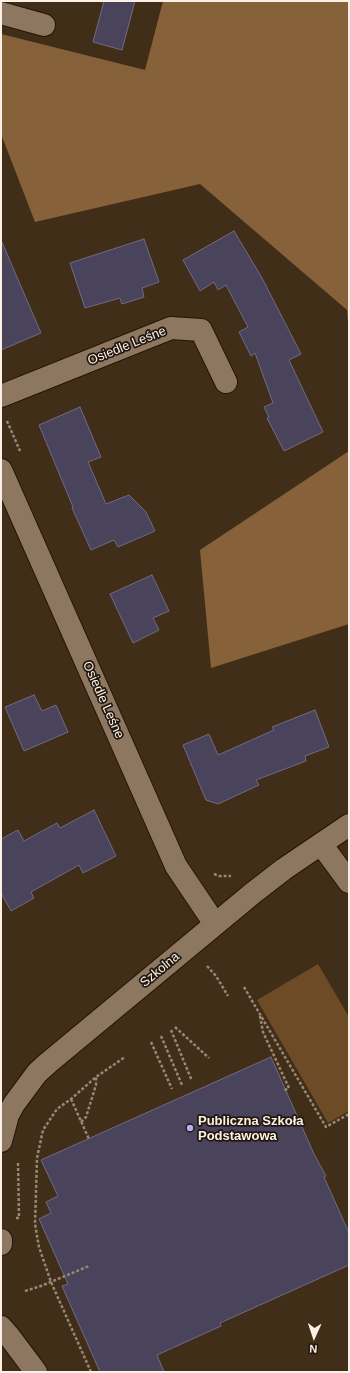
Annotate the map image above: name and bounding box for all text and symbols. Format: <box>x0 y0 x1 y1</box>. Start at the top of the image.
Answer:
street label: Osiedle Leśne <box>86 323 168 369</box>
street label: Osiedle Leśne <box>79 659 127 741</box>
street label: Szkolna <box>137 949 183 991</box>
place label: Publiczna Szkoła Podstawowa <box>198 1113 303 1144</box>
marker: Publiczna Szkoła Podstawowa <box>185 1123 195 1133</box>
north arrow <box>294 1317 334 1357</box>
text: N <box>309 1343 318 1355</box>

